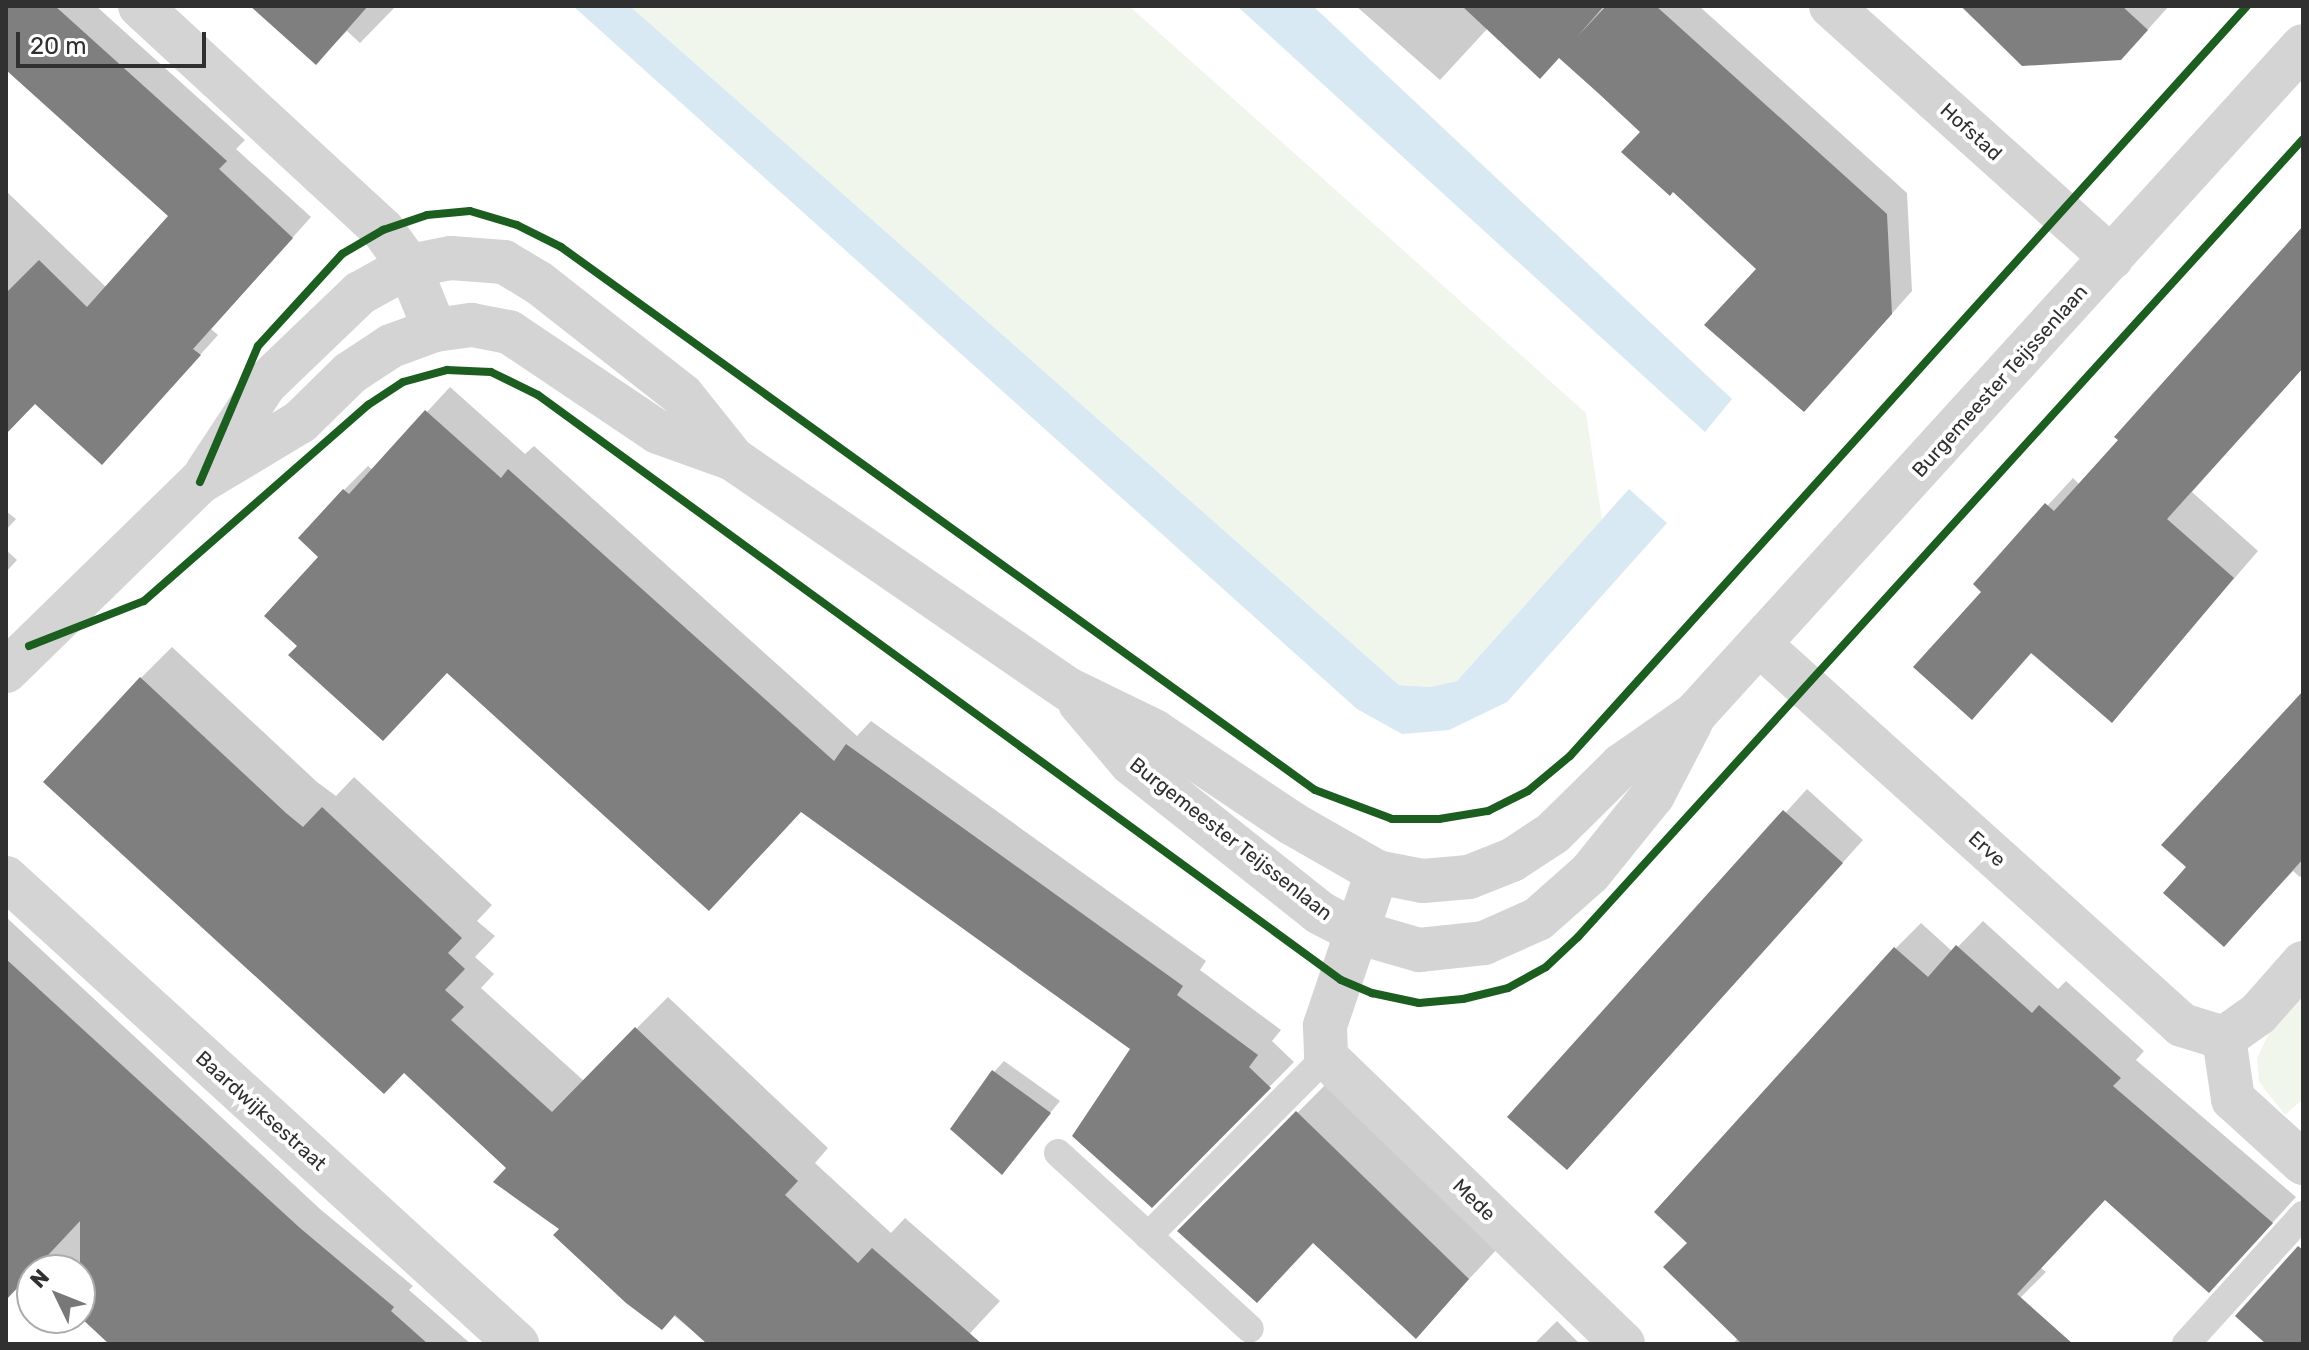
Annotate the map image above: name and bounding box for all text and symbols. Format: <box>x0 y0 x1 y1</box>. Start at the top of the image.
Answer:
scale bar <box>20 16 210 66</box>
text: 20 m <box>30 32 87 60</box>
street label: Hofstad <box>1935 98 2007 166</box>
street label: Burgemeester Teijssenlaan <box>1907 280 2093 482</box>
street label: Burgemeester Teijssenlaan <box>1125 752 1337 926</box>
street label: Erve <box>1964 826 2010 872</box>
street label: Baardwijksestraat <box>191 1046 331 1176</box>
street label: Mede <box>1448 1174 1500 1226</box>
north arrow <box>16 1254 96 1334</box>
text: N <box>24 1264 55 1294</box>

